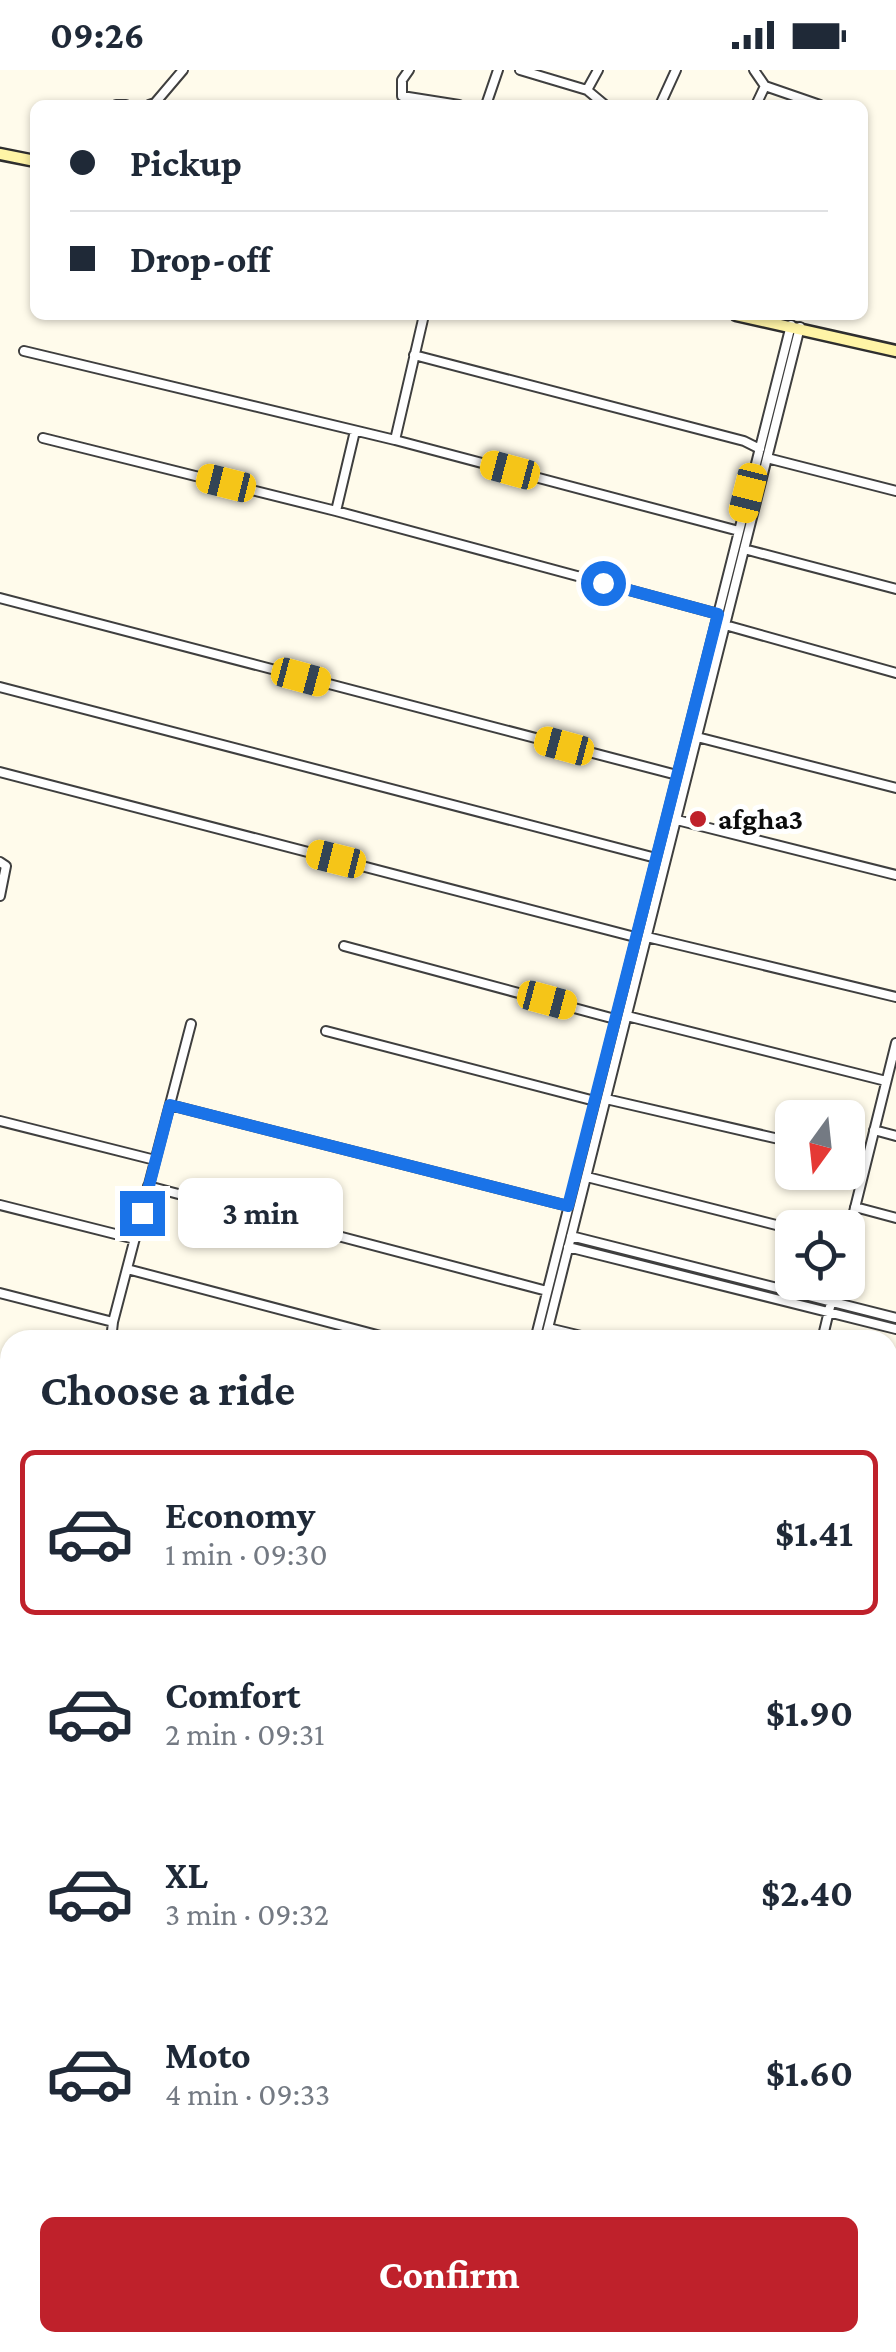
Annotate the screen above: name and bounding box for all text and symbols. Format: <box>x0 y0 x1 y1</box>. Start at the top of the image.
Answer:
text: 09:26 <box>50 14 145 56</box>
text: Pickup <box>130 142 242 184</box>
text: Drop-off <box>130 238 271 280</box>
car <box>477 448 543 492</box>
car <box>726 460 770 526</box>
car <box>193 461 259 505</box>
route start <box>581 561 626 606</box>
car <box>268 655 334 699</box>
car <box>531 724 597 768</box>
place label: afgha3 <box>718 802 803 835</box>
marker: afgha3 <box>687 808 709 830</box>
car <box>303 837 369 881</box>
car <box>514 978 580 1022</box>
north arrow <box>775 1100 865 1190</box>
map controls <box>775 1100 865 1300</box>
callout: 3 min <box>177 1178 342 1248</box>
route end <box>120 1191 165 1236</box>
text: 3 min <box>222 1195 299 1231</box>
button: locate <box>775 1210 865 1300</box>
text: Choose a ride <box>40 1365 295 1415</box>
icon: car <box>45 1488 135 1578</box>
text: Economy <box>165 1494 315 1536</box>
text: $1.41 <box>775 1512 853 1554</box>
text: 1 min · 09:30 <box>165 1536 328 1572</box>
icon: car <box>45 1668 135 1758</box>
text: Comfort <box>165 1674 301 1716</box>
text: $1.90 <box>766 1692 853 1734</box>
text: 2 min · 09:31 <box>165 1716 325 1752</box>
icon: car <box>45 1848 135 1938</box>
text: XL <box>165 1854 208 1896</box>
text: $2.40 <box>761 1872 853 1914</box>
text: 3 min · 09:32 <box>165 1896 329 1932</box>
icon: car <box>45 2028 135 2118</box>
text: Moto <box>165 2034 251 2076</box>
text: $1.60 <box>766 2052 853 2094</box>
text: 4 min · 09:33 <box>165 2076 330 2112</box>
button: Confirm <box>40 2217 858 2332</box>

